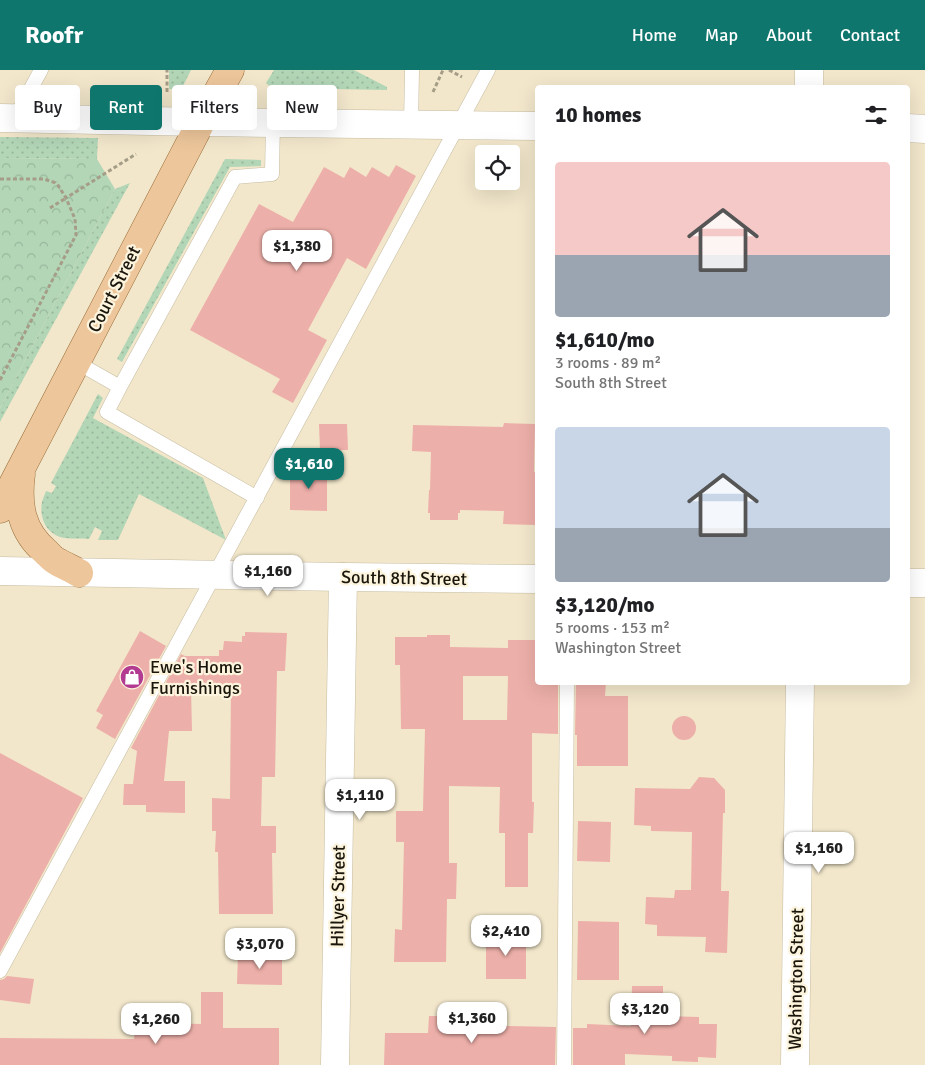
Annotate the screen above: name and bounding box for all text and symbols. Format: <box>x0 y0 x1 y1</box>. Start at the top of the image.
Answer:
text: Roofr <box>25 20 83 50</box>
text: Home <box>632 24 677 46</box>
text: Map <box>705 24 738 46</box>
text: About <box>766 24 812 46</box>
text: Contact <box>840 24 900 46</box>
chip: Buy <box>15 85 80 130</box>
chip: Rent <box>90 85 162 130</box>
chip: Filters <box>172 85 257 130</box>
chip: New <box>267 85 337 130</box>
icon: filters <box>862 101 890 129</box>
text: 10 homes <box>555 102 641 128</box>
map controls <box>475 145 520 190</box>
button: locate <box>475 145 520 190</box>
icon: home <box>678 195 768 285</box>
pin: $1,380 <box>256 230 338 272</box>
text: $1,380 <box>273 236 321 256</box>
street label: Court Street <box>83 242 145 336</box>
text: $1,610/mo <box>555 327 654 353</box>
text: 3 rooms · 89 m² <box>555 353 661 373</box>
text: South 8th Street <box>555 373 667 393</box>
pin: $1,610 <box>268 448 350 490</box>
text: $1,610 <box>285 454 333 474</box>
icon: home <box>678 460 768 550</box>
pin: $1,160 <box>227 554 309 597</box>
text: $1,160 <box>244 561 292 581</box>
street label: South 8th Street <box>341 566 467 590</box>
text: $3,120/mo <box>555 592 654 618</box>
text: 5 rooms · 153 m² <box>555 618 670 638</box>
text: Washington Street <box>555 638 681 658</box>
place label: Ewe's Home Furnishings <box>150 656 242 699</box>
shop icon: Ewe's Home Furnishings <box>119 664 145 690</box>
pin: $1,110 <box>319 778 401 821</box>
text: $1,110 <box>336 785 384 805</box>
pin: $1,160 <box>778 832 860 874</box>
text: $1,160 <box>795 838 843 858</box>
street label: Hillyer Street <box>326 845 350 947</box>
street label: Washington Street <box>784 908 808 1050</box>
pin: $2,410 <box>465 914 547 957</box>
text: $2,410 <box>482 921 530 941</box>
pin: $3,070 <box>219 928 301 970</box>
text: $3,070 <box>236 934 284 954</box>
pin: $3,120 <box>604 992 686 1035</box>
text: $3,120 <box>621 999 669 1019</box>
pin: $1,260 <box>115 1002 197 1045</box>
pin: $1,360 <box>431 1002 513 1044</box>
text: $1,360 <box>448 1008 496 1028</box>
text: $1,260 <box>132 1009 180 1029</box>

